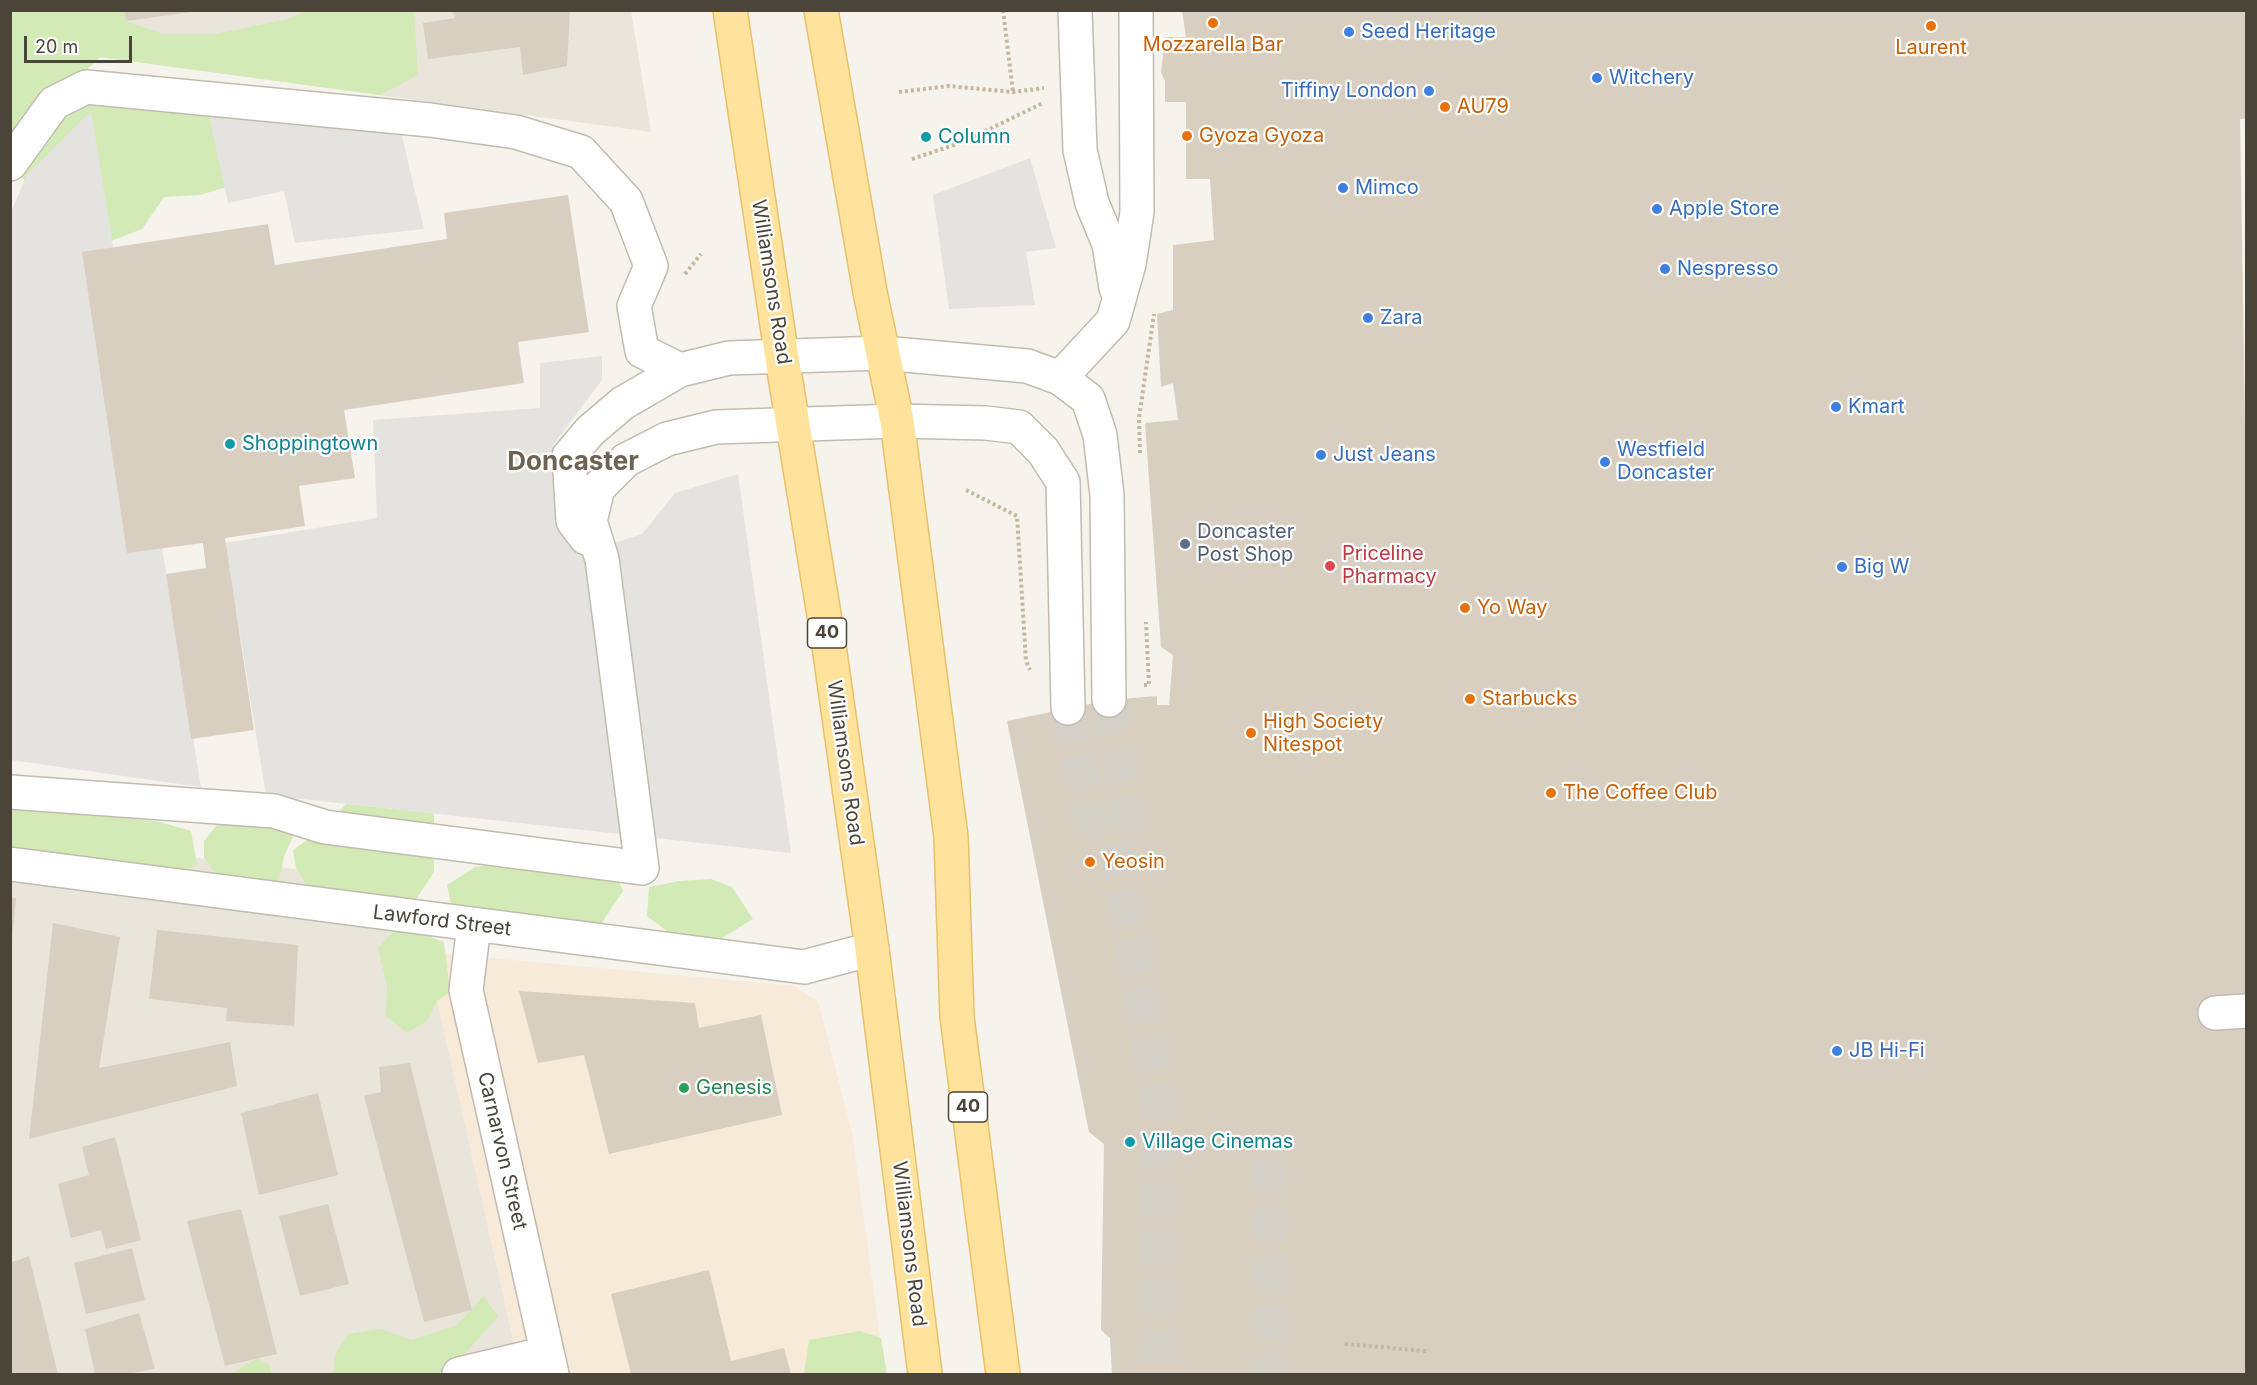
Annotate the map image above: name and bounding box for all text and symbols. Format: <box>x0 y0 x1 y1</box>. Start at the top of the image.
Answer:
marker: Mozzarella Bar <box>1206 16 1220 30</box>
marker: Laurent <box>1924 19 1938 33</box>
place label: Seed Heritage <box>1361 20 1496 44</box>
scale bar <box>27 24 135 62</box>
marker: Seed Heritage <box>1342 25 1356 39</box>
place label: Mozzarella Bar <box>1143 33 1283 57</box>
text: 20 m <box>35 36 78 57</box>
place label: Laurent <box>1895 36 1967 60</box>
place label: Witchery <box>1609 66 1694 90</box>
marker: Witchery <box>1590 71 1604 85</box>
place label: Tiffiny London <box>1281 79 1417 103</box>
marker: Tiffiny London <box>1422 84 1436 98</box>
place label: AU79 <box>1457 95 1509 119</box>
marker: AU79 <box>1438 100 1452 114</box>
place label: Gyoza Gyoza <box>1199 124 1324 148</box>
place label: Column <box>938 125 1011 149</box>
marker: Gyoza Gyoza <box>1180 129 1194 143</box>
marker: Column <box>919 130 933 144</box>
place label: Mimco <box>1355 176 1419 200</box>
marker: Mimco <box>1336 181 1350 195</box>
place label: Apple Store <box>1669 197 1779 221</box>
street label: Williamsons Road <box>746 198 796 366</box>
marker: Apple Store <box>1650 202 1664 216</box>
place label: Nespresso <box>1677 257 1778 281</box>
marker: Nespresso <box>1658 262 1672 276</box>
place label: Zara <box>1380 306 1423 330</box>
marker: Zara <box>1361 311 1375 325</box>
place label: Kmart <box>1848 395 1905 419</box>
marker: Kmart <box>1829 400 1843 414</box>
place label: Shoppingtown <box>242 432 378 456</box>
marker: Shoppingtown <box>223 437 237 451</box>
place label: Westfield Doncaster <box>1617 438 1714 485</box>
place label: Just Jeans <box>1333 443 1436 467</box>
district label: Doncaster <box>507 446 639 478</box>
marker: Just Jeans <box>1314 448 1328 462</box>
marker: Westfield Doncaster <box>1598 455 1612 469</box>
place label: Doncaster Post Shop <box>1197 520 1294 567</box>
marker: Doncaster Post Shop <box>1178 537 1192 551</box>
place label: Priceline Pharmacy <box>1342 542 1437 589</box>
place label: Big W <box>1854 555 1910 579</box>
marker: Priceline Pharmacy <box>1323 559 1337 573</box>
marker: Big W <box>1835 560 1849 574</box>
place label: Yo Way <box>1477 596 1548 620</box>
marker: Yo Way <box>1458 601 1472 615</box>
road number: 40 <box>808 618 846 648</box>
street label: Williamsons Road <box>822 679 868 847</box>
place label: Starbucks <box>1482 687 1578 711</box>
marker: Starbucks <box>1463 692 1477 706</box>
place label: High Society Nitespot <box>1263 710 1383 757</box>
marker: High Society Nitespot <box>1244 726 1258 740</box>
place label: The Coffee Club <box>1563 781 1718 805</box>
marker: The Coffee Club <box>1544 786 1558 800</box>
place label: Yeosin <box>1102 850 1165 874</box>
marker: Yeosin <box>1083 855 1097 869</box>
street label: Lawford Street <box>371 901 513 941</box>
place label: JB Hi-Fi <box>1849 1039 1925 1063</box>
marker: JB Hi-Fi <box>1830 1044 1844 1058</box>
street label: Carnarvon Street <box>472 1070 532 1232</box>
place label: Genesis <box>696 1076 772 1100</box>
marker: Genesis <box>677 1081 691 1095</box>
road number: 40 <box>948 1092 988 1122</box>
place label: Village Cinemas <box>1142 1130 1293 1154</box>
marker: Village Cinemas <box>1123 1135 1137 1149</box>
street label: Williamsons Road <box>887 1160 931 1328</box>

